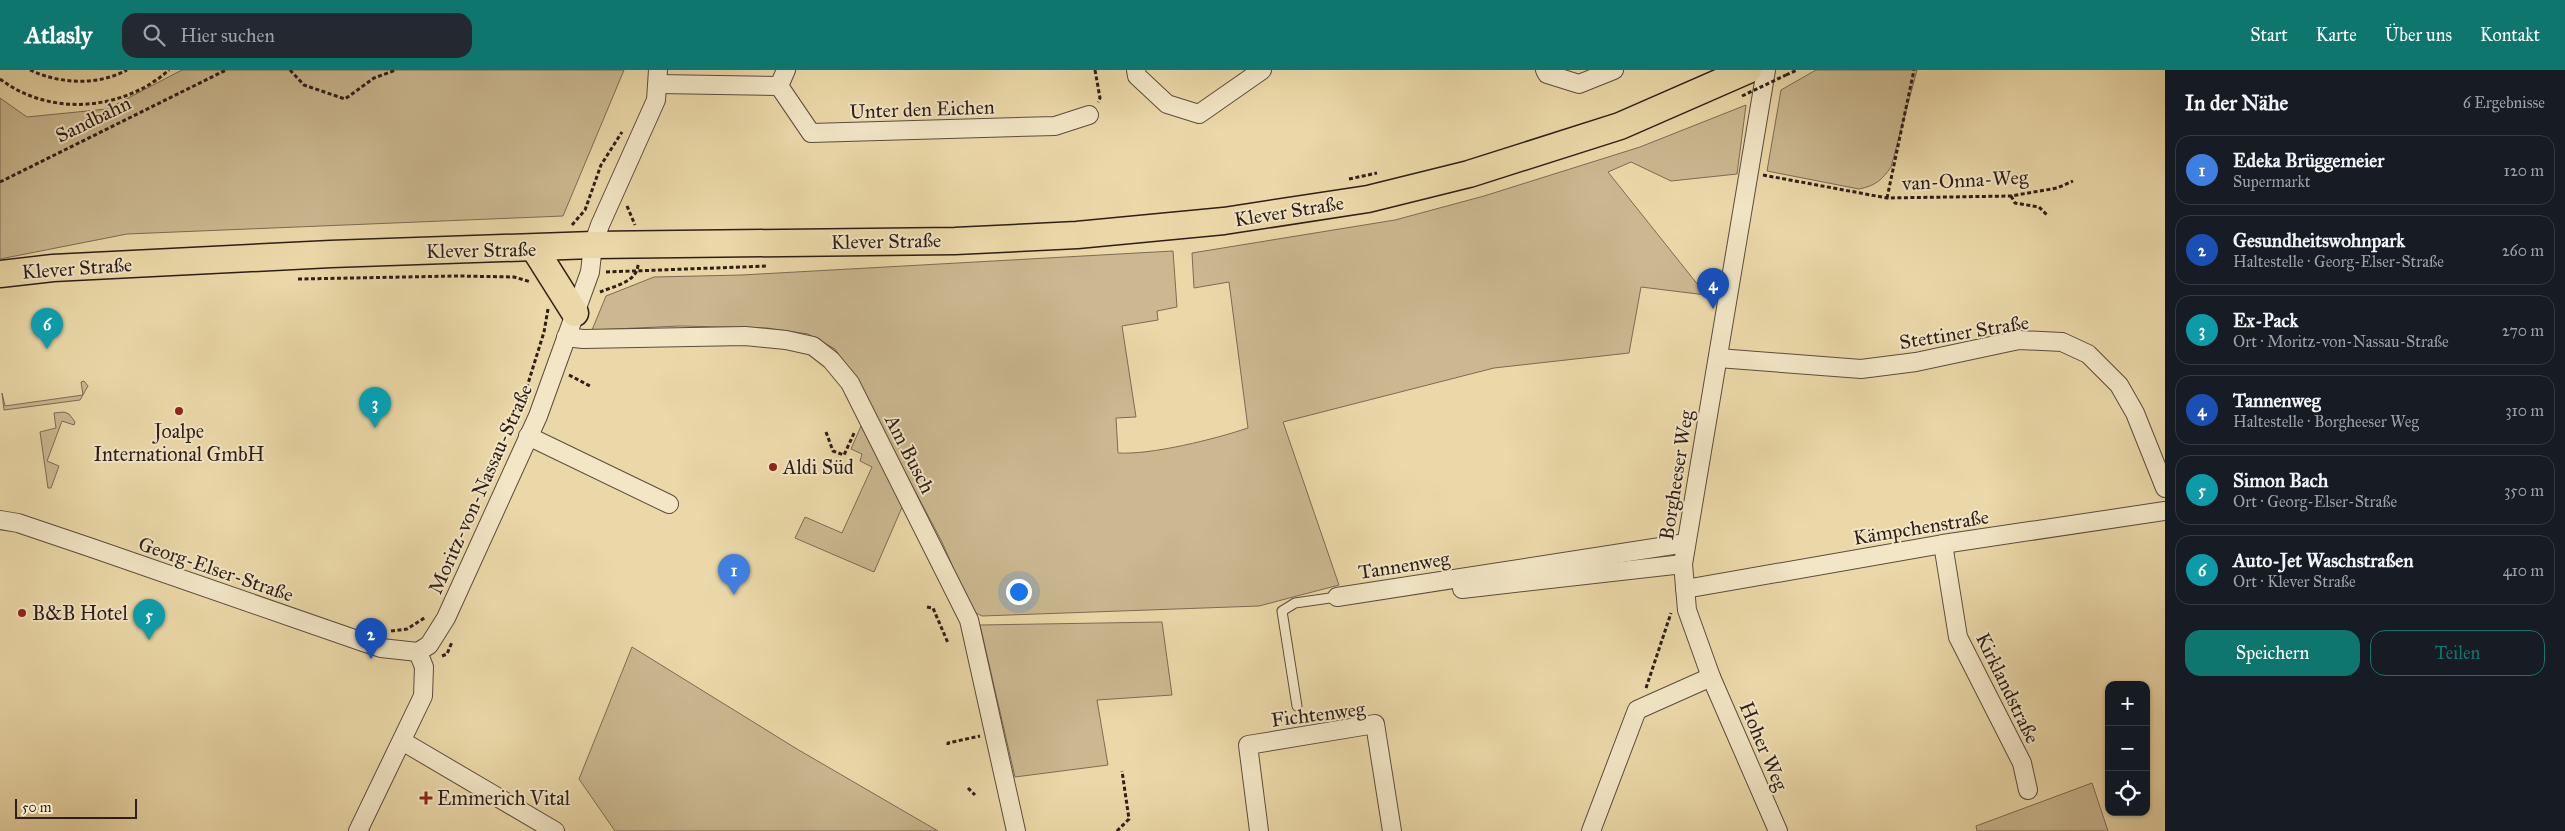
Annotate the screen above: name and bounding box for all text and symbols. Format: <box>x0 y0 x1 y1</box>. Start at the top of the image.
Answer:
search box <box>122 13 472 58</box>
text: Atlasly <box>25 20 92 50</box>
icon: search <box>140 21 168 49</box>
text: Hier suchen <box>180 24 275 47</box>
text: Start <box>2250 24 2288 46</box>
text: Karte <box>2316 24 2357 46</box>
text: Über uns <box>2385 24 2452 46</box>
text: Kontakt <box>2480 24 2540 46</box>
street label: Sandbahn <box>51 90 135 148</box>
text: In der Nähe <box>2185 90 2288 116</box>
text: 6 Ergebnisse <box>2463 93 2545 112</box>
street label: Unter den Eichen <box>849 94 995 124</box>
text: Edeka Brüggemeier <box>2233 149 2384 172</box>
text: 1 <box>2199 161 2205 180</box>
text: 120 m <box>2504 161 2544 180</box>
street label: van-Onna-Weg <box>1900 165 2029 196</box>
text: Supermarkt <box>2233 172 2311 191</box>
street label: Klever Straße <box>1233 191 1345 231</box>
street label: Klever Straße <box>831 228 941 254</box>
text: Gesundheitswohnpark <box>2233 229 2405 252</box>
street label: Klever Straße <box>426 237 536 263</box>
text: 2 <box>2198 241 2206 260</box>
text: 260 m <box>2502 241 2544 260</box>
street label: Klever Straße <box>21 252 133 284</box>
text: Haltestelle · Georg-Elser-Straße <box>2233 252 2444 271</box>
pin: 4 <box>1697 268 1729 309</box>
pin: 6 <box>31 308 63 349</box>
text: Ex-Pack <box>2233 309 2298 332</box>
street label: Stettiner Straße <box>1898 310 2030 354</box>
text: 3 <box>2199 321 2205 340</box>
text: 270 m <box>2502 321 2544 340</box>
text: Ort · Moritz-von-Nassau-Straße <box>2233 332 2449 351</box>
street label: Moritz-von-Nassau-Straße <box>423 381 537 597</box>
pin: 3 <box>359 387 391 428</box>
text: Tannenweg <box>2233 389 2321 412</box>
text: 4 <box>2198 401 2206 420</box>
text: 310 m <box>2505 401 2544 420</box>
marker: Joalpe International GmbH <box>173 405 185 417</box>
street label: Borgheeser Weg <box>1654 408 1699 542</box>
street label: Am Busch <box>879 410 940 497</box>
text: Haltestelle · Borgheeser Weg <box>2233 412 2419 431</box>
place label: Joalpe International GmbH <box>93 419 265 466</box>
place label: Aldi Süd <box>782 455 854 479</box>
marker: Aldi Süd <box>767 461 779 473</box>
text: Simon Bach <box>2233 469 2328 492</box>
text: 5 <box>2198 481 2206 500</box>
text: 350 m <box>2504 481 2544 500</box>
text: Ort · Georg-Elser-Straße <box>2233 492 2397 511</box>
street label: Kämpchenstraße <box>1851 504 1991 550</box>
street label: Georg-Elser-Straße <box>135 531 297 608</box>
street label: Tannenweg <box>1357 546 1452 585</box>
text: Auto-Jet Waschstraßen <box>2233 549 2414 572</box>
pin: 1 <box>718 554 750 595</box>
text: 6 <box>2198 561 2206 580</box>
text: 410 m <box>2503 561 2544 580</box>
text: Ort · Klever Straße <box>2233 572 2356 591</box>
your location <box>1006 579 1032 605</box>
pin: 5 <box>133 599 165 640</box>
place label: B&B Hotel <box>32 601 128 625</box>
marker: B&B Hotel <box>16 607 28 619</box>
pin: 2 <box>355 618 387 659</box>
street label: Kirklandstraße <box>1971 629 2045 747</box>
button: Speichern <box>2185 630 2360 676</box>
button: Teilen <box>2370 630 2545 676</box>
map controls <box>2105 681 2150 816</box>
button: + <box>2105 681 2150 726</box>
street label: Fichtenweg <box>1270 696 1367 733</box>
street label: Hoher Weg <box>1734 698 1794 795</box>
button: − <box>2105 726 2150 771</box>
button: locate <box>2105 771 2150 816</box>
place label: Emmerich Vital <box>437 786 571 810</box>
marker: Emmerich Vital <box>419 791 433 805</box>
scale bar <box>15 796 138 819</box>
text: 50 m <box>22 799 51 816</box>

